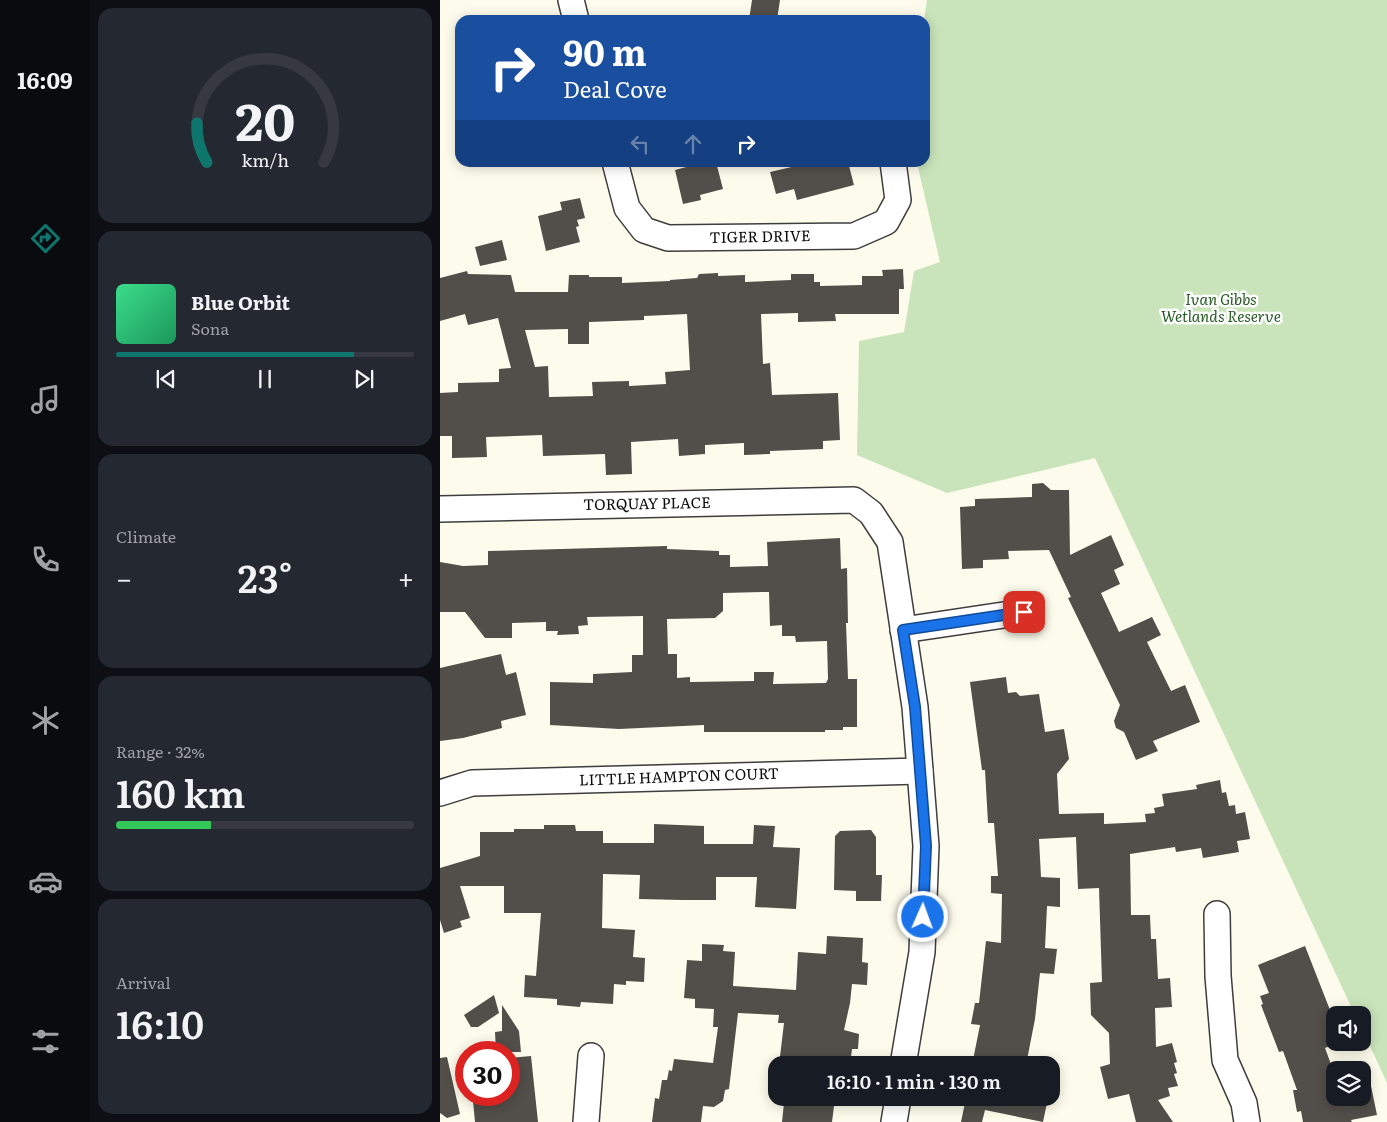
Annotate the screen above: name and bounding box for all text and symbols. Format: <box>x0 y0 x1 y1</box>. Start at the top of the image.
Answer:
text: 90 m <box>563 25 647 77</box>
icon: right <box>480 35 545 100</box>
text: 16:09 <box>17 63 73 96</box>
text: Deal Cove <box>563 72 667 105</box>
text: 20 <box>235 80 295 157</box>
icon: left <box>626 130 654 158</box>
icon: ahead <box>679 130 707 158</box>
icon: right <box>732 130 760 158</box>
text: km/h <box>241 146 289 173</box>
icon: directions <box>28 221 63 256</box>
street label: TIGER DRIVE <box>709 223 811 248</box>
park label: Ivan Gibbs Wetlands Reserve <box>1161 287 1281 327</box>
text: Blue Orbit <box>191 288 290 316</box>
text: Sona <box>191 316 229 340</box>
icon: previous <box>152 365 180 393</box>
icon: pause <box>251 365 279 393</box>
icon: next <box>350 365 378 393</box>
icon: music <box>28 382 63 417</box>
street label: TORQUAY PLACE <box>583 490 711 515</box>
text: Climate <box>116 524 176 548</box>
icon: phone <box>28 542 63 577</box>
text: 23° <box>238 548 292 605</box>
text: − <box>116 556 132 598</box>
text: + <box>398 556 414 598</box>
pin <box>1003 591 1045 633</box>
icon: arrive <box>1010 598 1038 626</box>
icon: climate <box>28 703 63 738</box>
text: Range · 32% <box>116 739 205 763</box>
street label: LITTLE HAMPTON COURT <box>579 761 779 790</box>
text: 160 km <box>116 763 245 820</box>
icon: car <box>28 864 63 899</box>
position arrow <box>896 890 948 942</box>
text: Arrival <box>116 970 171 994</box>
text: 16:10 <box>116 994 204 1051</box>
map controls <box>1326 1006 1371 1106</box>
button: sound <box>1326 1006 1371 1051</box>
icon: filters <box>28 1024 63 1059</box>
speed limit sign: 30 <box>455 1041 520 1106</box>
button: layers <box>1326 1061 1371 1106</box>
text: 16:10 · 1 min · 130 m <box>827 1067 1001 1095</box>

